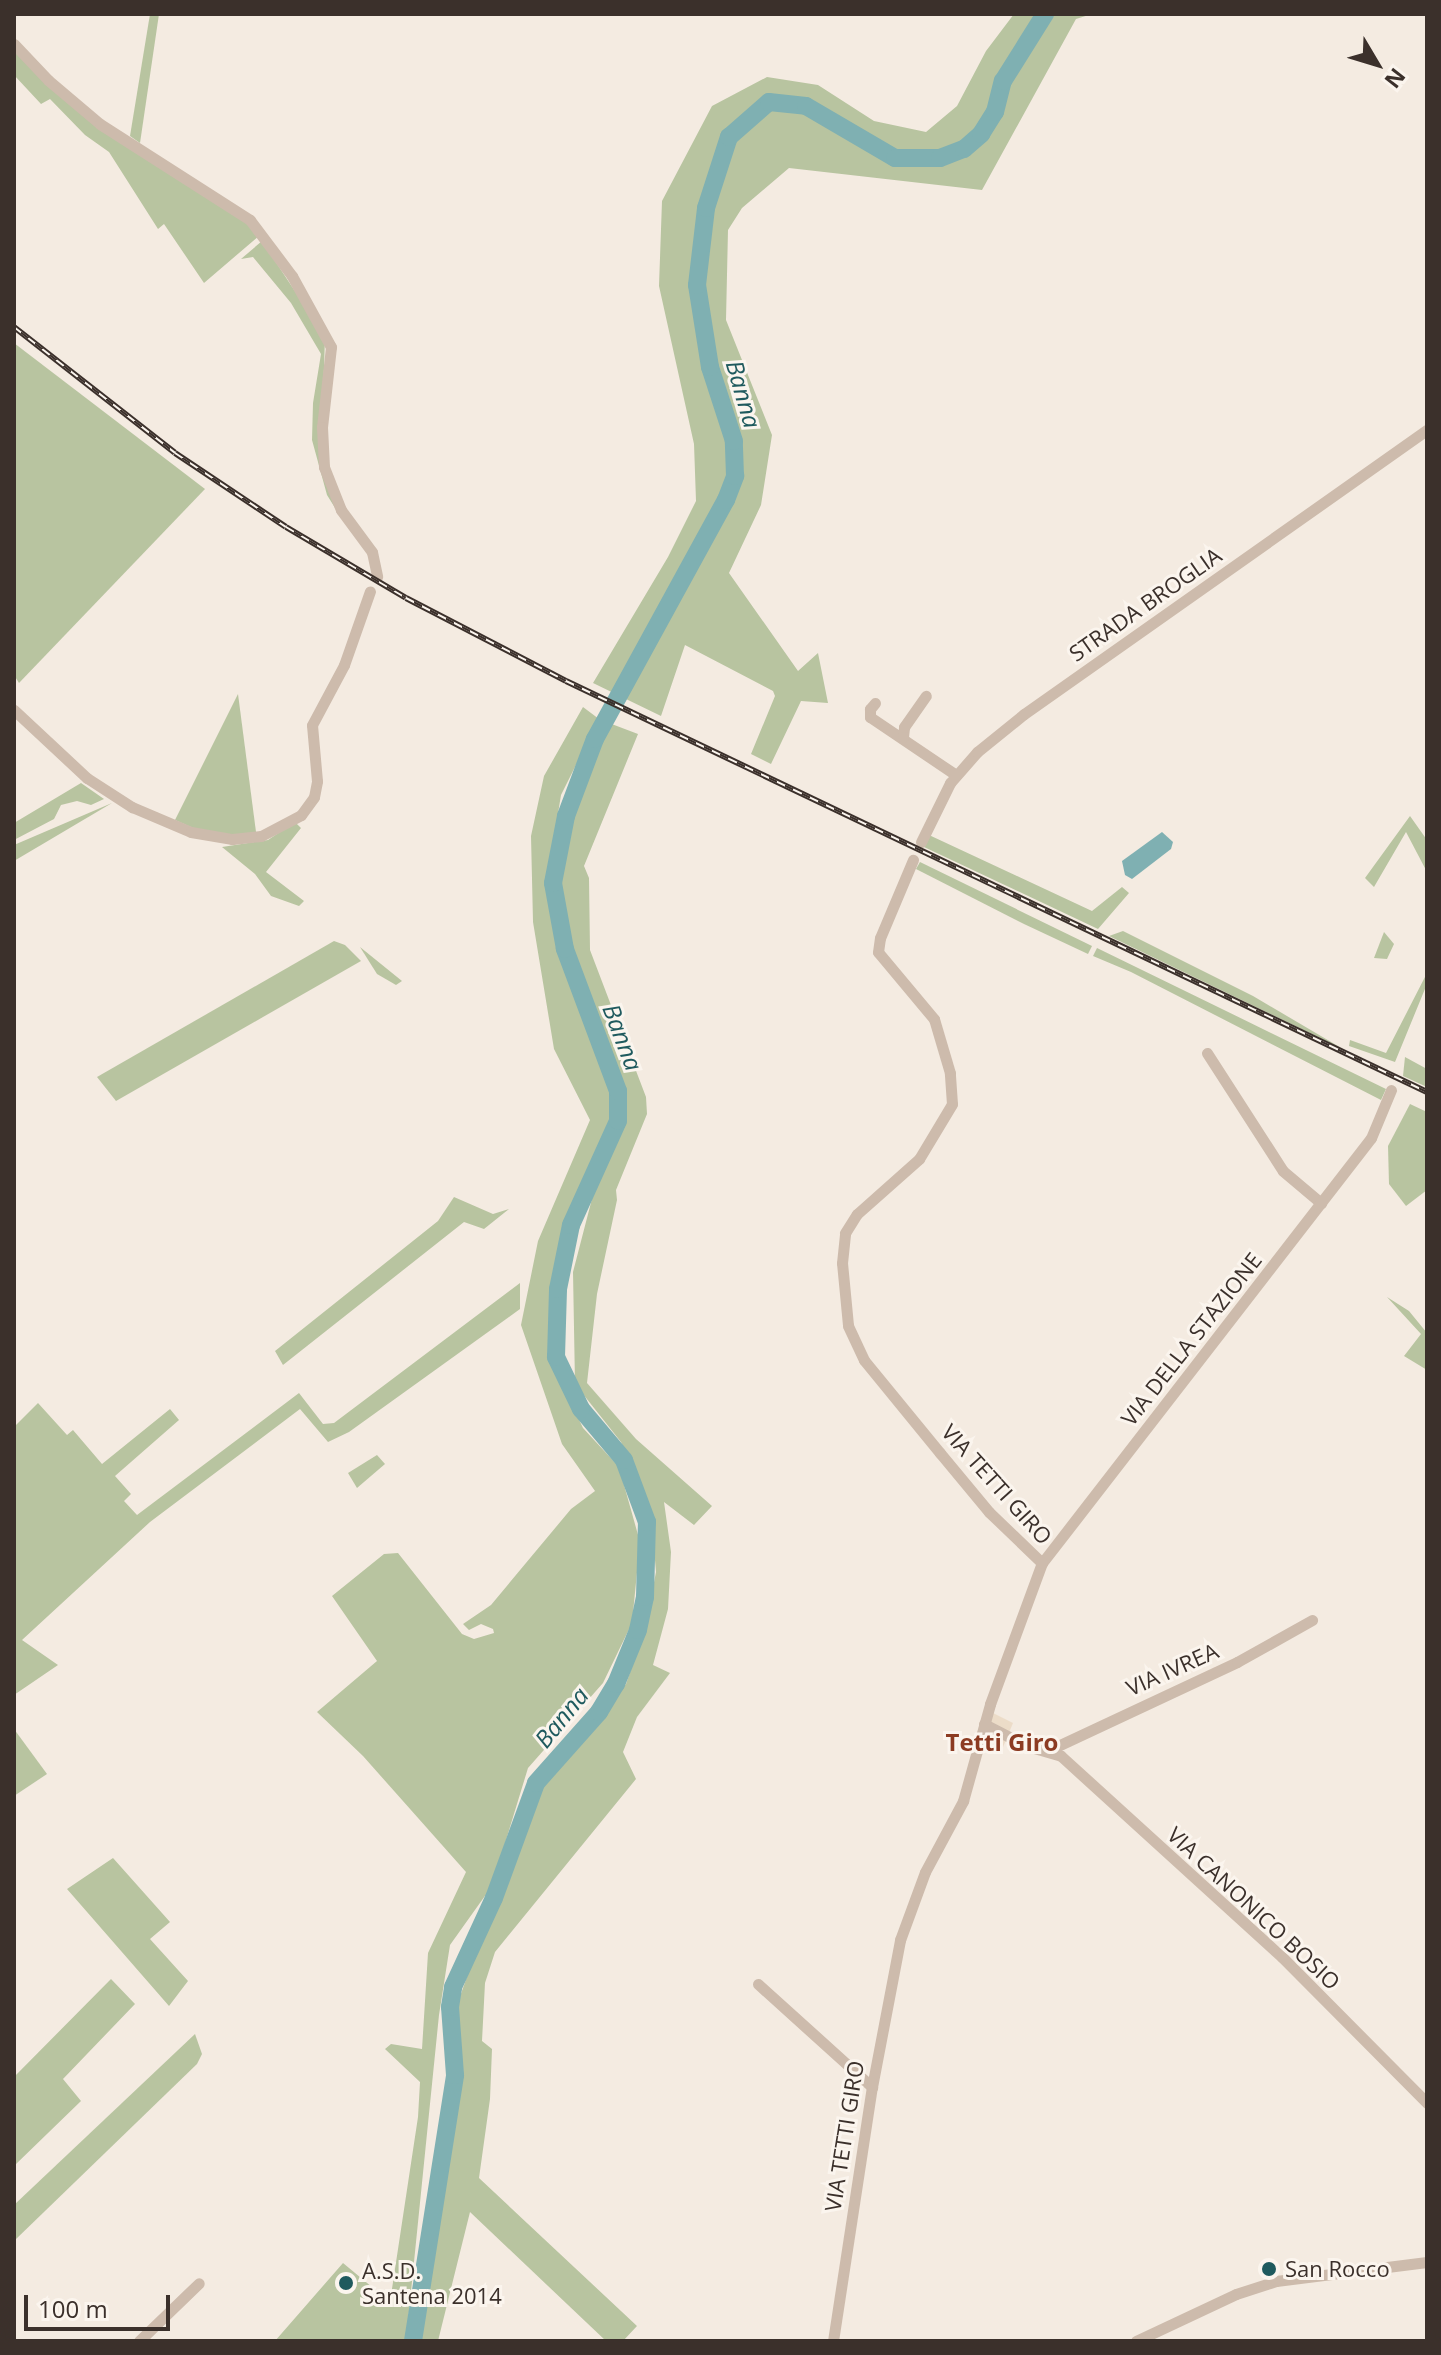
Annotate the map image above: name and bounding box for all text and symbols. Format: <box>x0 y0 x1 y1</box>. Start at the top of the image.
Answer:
north arrow <box>1337 24 1417 104</box>
text: N <box>1379 62 1413 95</box>
water label: Banna <box>721 357 767 431</box>
street label: STRADA BROGLIA <box>1064 542 1226 666</box>
water label: Banna <box>597 1000 649 1074</box>
street label: VIA DELLA STAZIONE <box>1115 1247 1267 1431</box>
street label: VIA TETTI GIRO <box>936 1419 1058 1549</box>
street label: VIA IVREA <box>1122 1637 1222 1701</box>
water label: Banna <box>528 1681 594 1753</box>
district label: Tetti Giro <box>946 1728 1058 1756</box>
street label: VIA CANONICO BOSIO <box>1162 1821 1346 1995</box>
street label: VIA TETTI GIRO <box>819 2059 869 2213</box>
place label: San Rocco <box>1285 2256 1390 2282</box>
place label: A.S.D. Santena 2014 <box>362 2257 502 2308</box>
marker: San Rocco <box>1260 2260 1278 2278</box>
marker: A.S.D. Santena 2014 <box>337 2274 355 2292</box>
scale bar <box>28 2279 174 2329</box>
text: 100 m <box>38 2292 108 2325</box>

